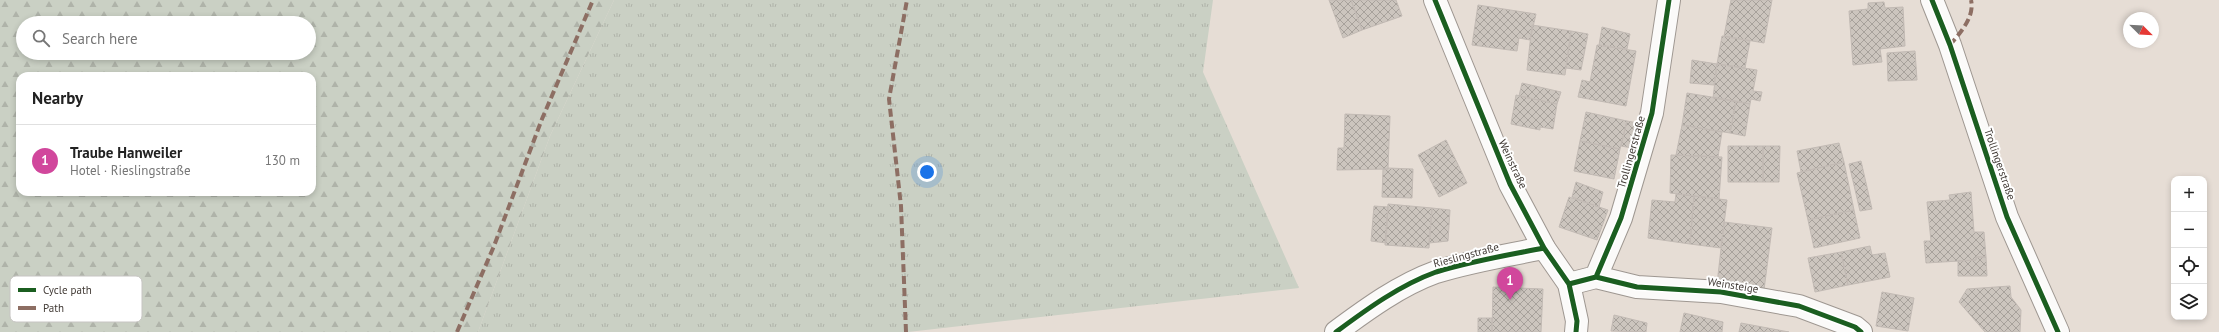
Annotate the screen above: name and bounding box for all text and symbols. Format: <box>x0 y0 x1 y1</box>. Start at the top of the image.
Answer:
north arrow <box>2123 12 2159 48</box>
search box <box>16 16 316 60</box>
icon: search <box>30 27 52 49</box>
text: Search here <box>62 29 138 48</box>
text: Nearby <box>32 87 83 109</box>
street label: Trollingerstraße <box>1614 114 1648 190</box>
street label: Trollingerstraße <box>1981 126 2019 202</box>
street label: Weinstraße <box>1495 137 1531 191</box>
text: Traube Hanweiler <box>70 143 182 162</box>
text: 1 <box>41 152 49 169</box>
text: 130 m <box>265 152 300 169</box>
text: Hotel · Rieslingstraße <box>70 162 191 179</box>
your location <box>917 162 937 182</box>
map controls <box>2171 176 2207 320</box>
button: + <box>2171 176 2207 212</box>
button: − <box>2171 212 2207 248</box>
street label: Rieslingstraße <box>1432 239 1501 270</box>
button: locate <box>2171 248 2207 284</box>
pin: 1 <box>1497 267 1523 300</box>
street label: Weinsteige <box>1706 274 1760 296</box>
legend <box>10 276 142 322</box>
text: Cycle path <box>43 283 92 297</box>
button: layers <box>2171 284 2207 320</box>
text: Path <box>43 301 64 315</box>

